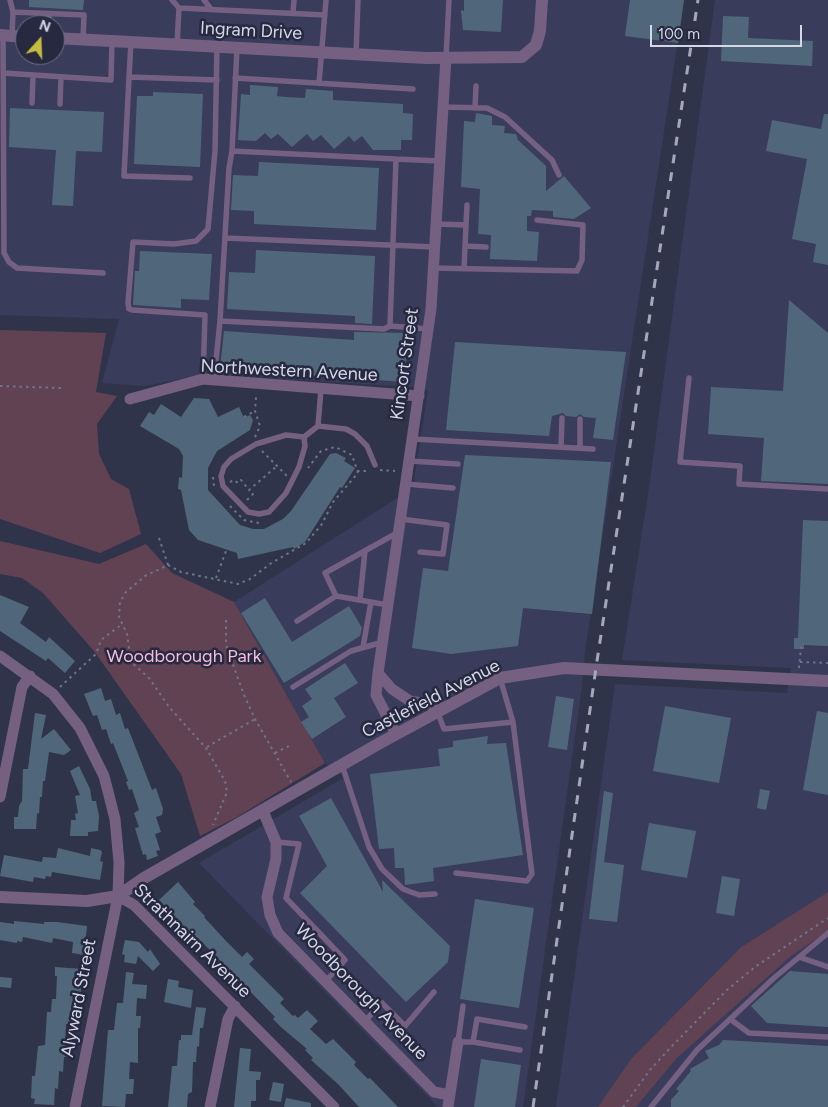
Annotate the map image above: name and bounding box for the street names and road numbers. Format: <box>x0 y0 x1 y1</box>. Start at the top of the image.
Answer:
street label: Ingram Drive <box>199 18 303 44</box>
street label: Kincort Street <box>386 306 424 422</box>
street label: Northwestern Avenue <box>200 356 378 386</box>
street label: Castlefield Avenue <box>359 655 503 743</box>
street label: Strathnairn Avenue <box>129 879 255 1003</box>
street label: Woodborough Avenue <box>290 919 432 1065</box>
street label: Alyward Street <box>57 937 101 1059</box>

